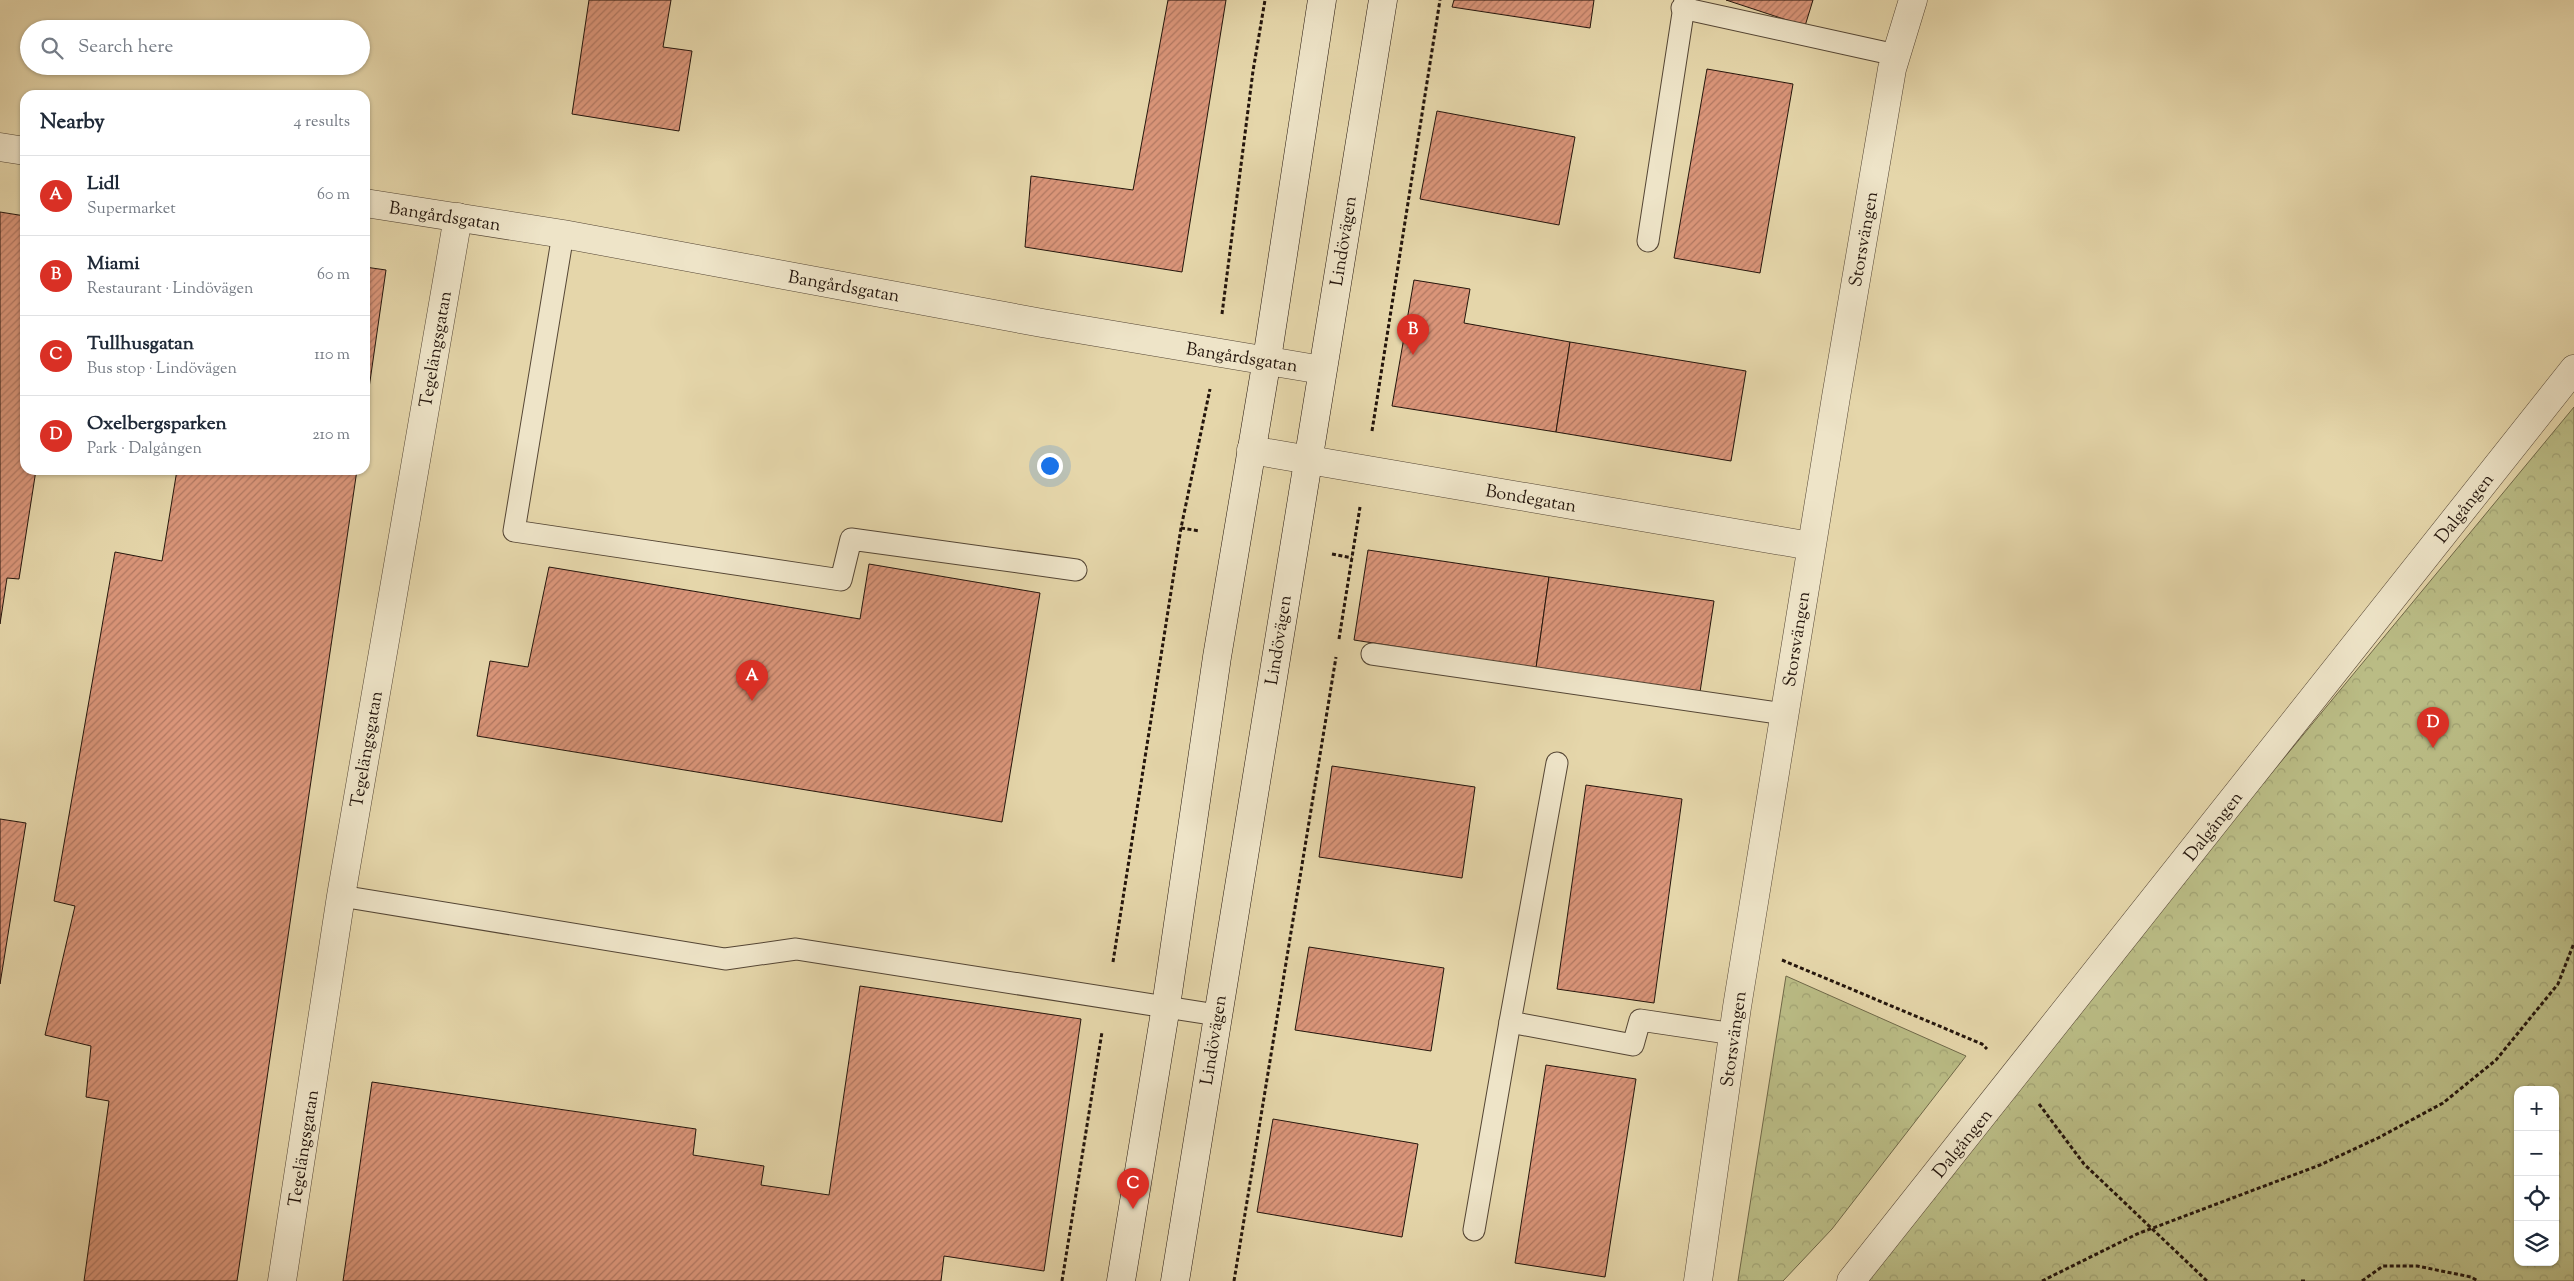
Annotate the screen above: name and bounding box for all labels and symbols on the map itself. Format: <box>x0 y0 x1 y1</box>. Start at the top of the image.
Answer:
street label: Storsvängen <box>1844 189 1886 289</box>
street label: Lindövägen <box>1325 194 1365 288</box>
street label: Bangårdsgatan <box>387 196 503 240</box>
street label: Bangårdsgatan <box>786 265 902 311</box>
street label: Tegelängsgatan <box>414 289 460 410</box>
pin: B <box>1397 314 1429 355</box>
street label: Bangårdsgatan <box>1184 337 1300 381</box>
your location <box>1037 453 1063 479</box>
street label: Dalgången <box>2430 468 2501 550</box>
street label: Bondegatan <box>1483 479 1579 521</box>
street label: Storsvängen <box>1778 589 1818 689</box>
street label: Lindövägen <box>1260 593 1300 687</box>
pin: A <box>736 660 768 701</box>
street label: Tegelängsgatan <box>345 689 391 810</box>
pin: D <box>2417 707 2449 748</box>
street label: Dalgången <box>2179 786 2250 868</box>
street label: Storsvängen <box>1715 989 1755 1089</box>
street label: Lindövägen <box>1195 993 1235 1087</box>
street label: Tegelängsgatan <box>283 1088 327 1209</box>
street label: Dalgången <box>1927 1104 2000 1185</box>
pin: C <box>1117 1168 1149 1209</box>

